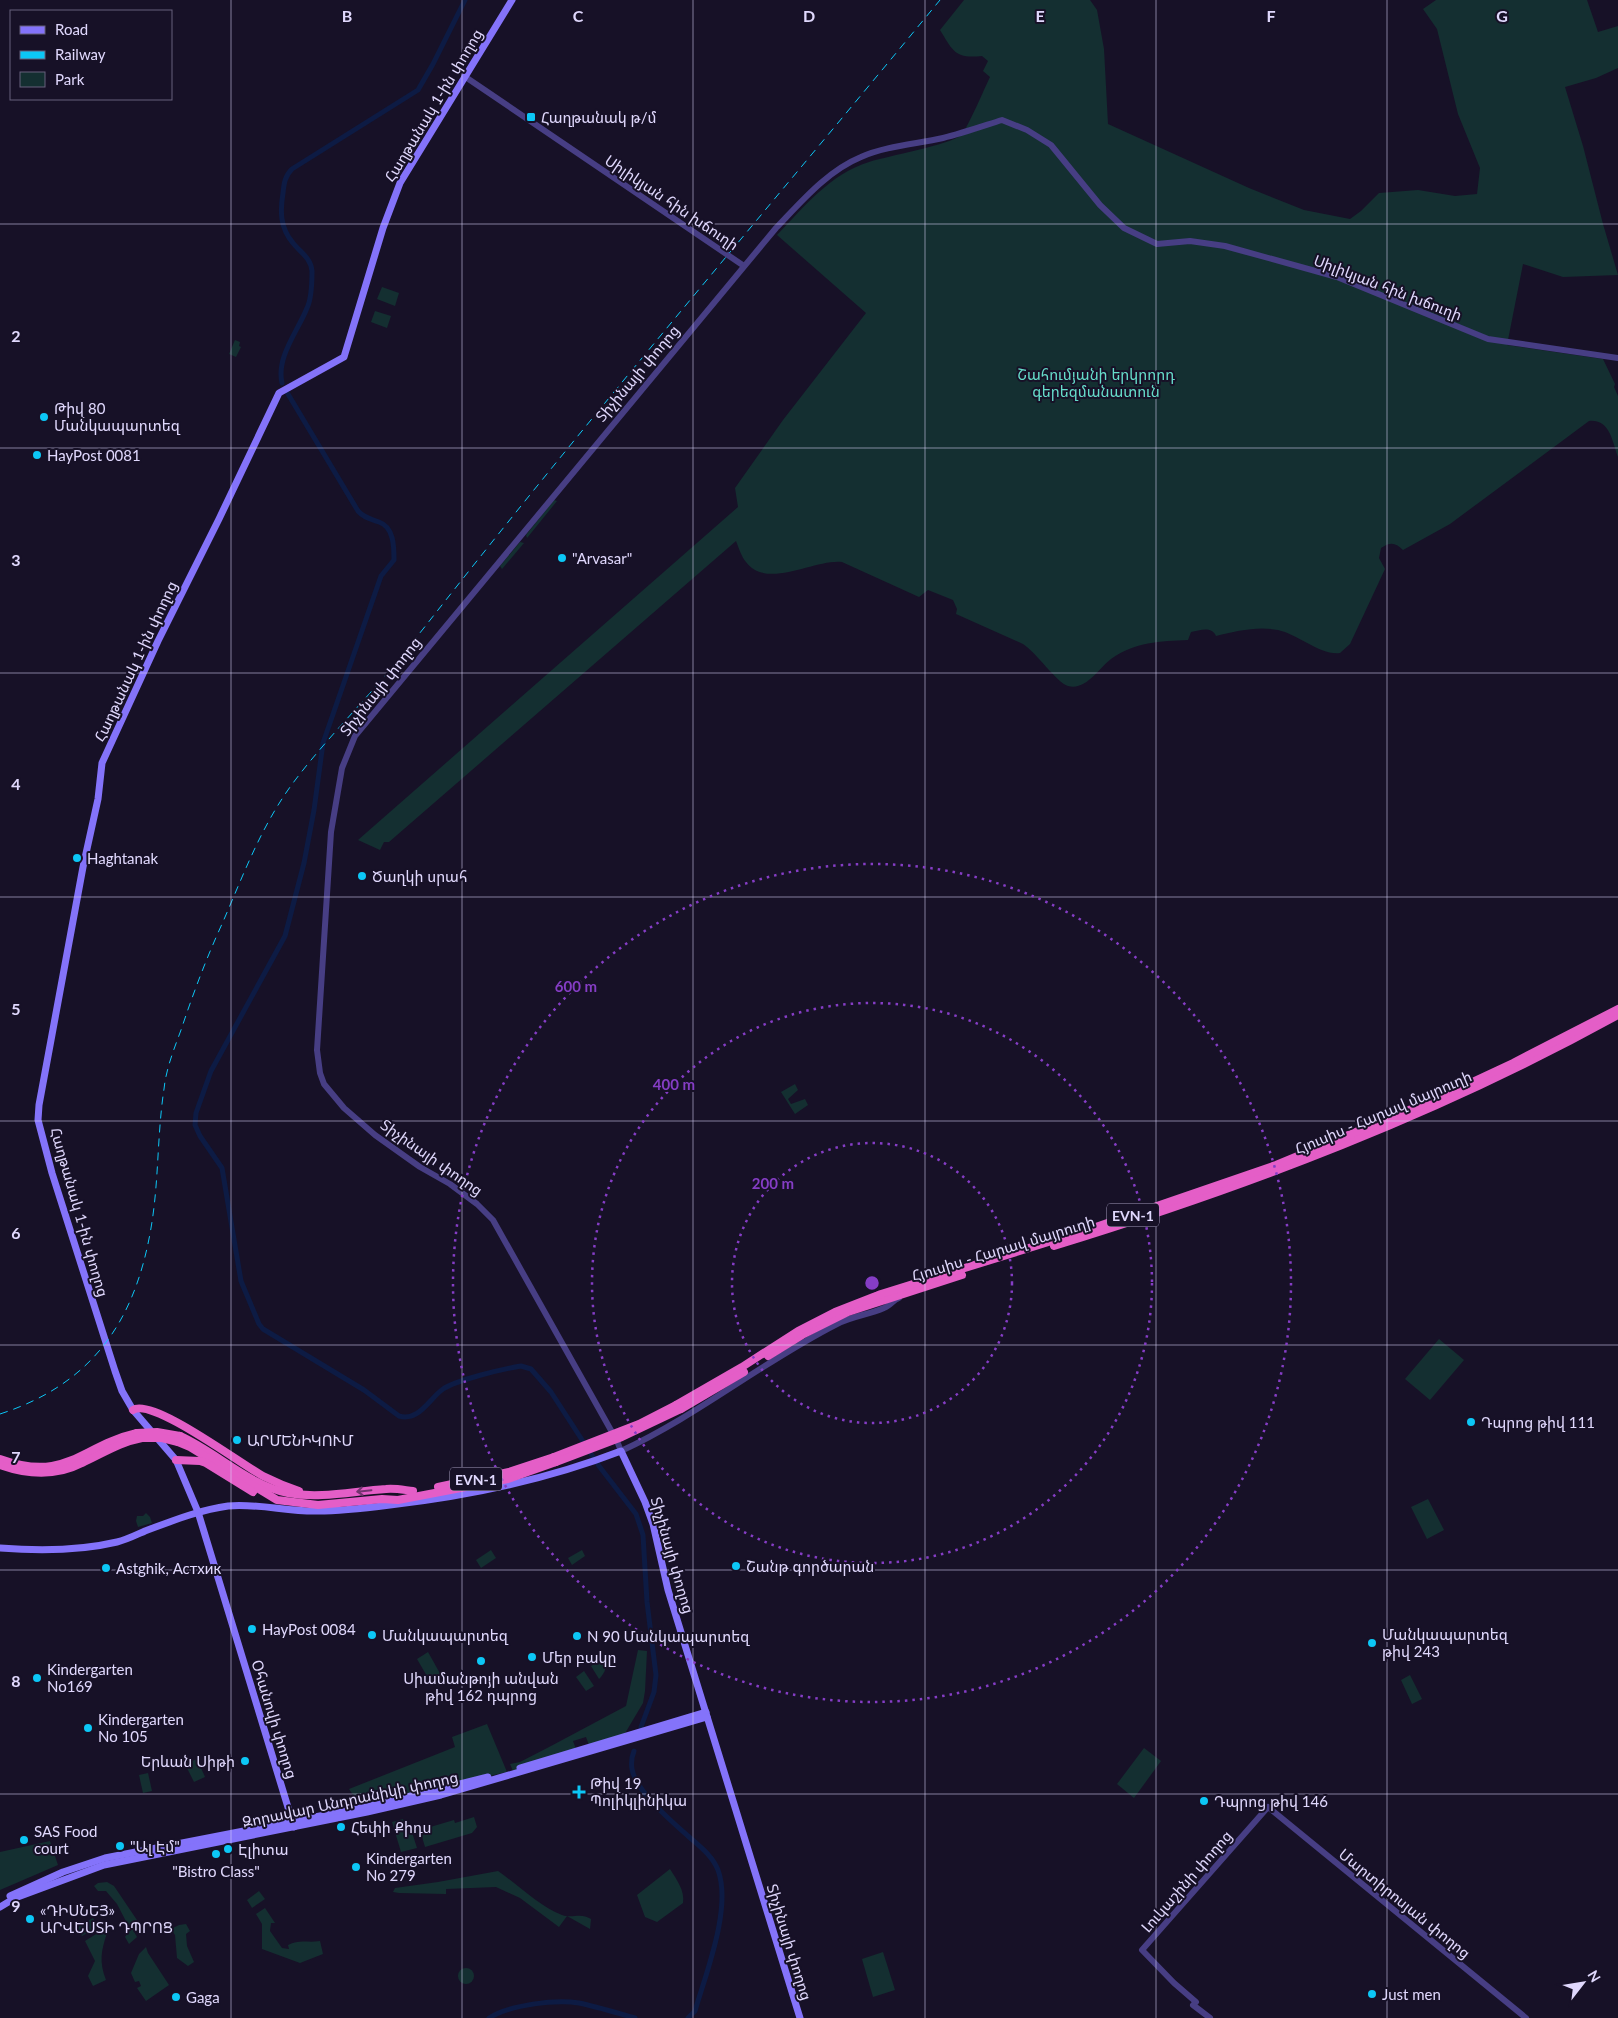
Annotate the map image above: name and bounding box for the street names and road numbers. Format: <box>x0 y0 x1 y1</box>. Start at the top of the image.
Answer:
street label: Հաղթանակ 1-ին փողոց <box>380 25 487 185</box>
street label: Սիլիկյան հին խճուղի <box>601 151 742 254</box>
street label: Սիլիկյան հին խճուղի <box>1311 250 1465 325</box>
street label: Տիչինայի փողոց <box>591 321 683 426</box>
street label: Հաղթանակ 1-ին փողոց <box>90 578 181 745</box>
street label: Տիչինայի փողոց <box>336 633 425 740</box>
street label: Հյուսիս - Հարավ մայրուղի <box>1292 1066 1475 1158</box>
street label: Տիչինայի փողոց <box>377 1115 487 1200</box>
street label: Հաղթանակ 1-ին փողոց <box>46 1125 113 1299</box>
road number: EVN-1 <box>1107 1204 1159 1226</box>
street label: Հյուսիս - Հարավ մայրուղի <box>909 1212 1097 1285</box>
road number: EVN-1 <box>450 1468 502 1490</box>
street label: Տիչինայի փողոց <box>647 1495 698 1616</box>
street label: Օհանովի փողոց <box>247 1657 302 1781</box>
street label: Զորավար Անդրանիկի փողոց <box>240 1767 460 1832</box>
street label: Լուկաշինի փողոց <box>1137 1826 1236 1936</box>
street label: Մարտիրոսյան փողոց <box>1335 1844 1474 1962</box>
street label: Տիչինայի փողոց <box>763 1882 816 2003</box>

